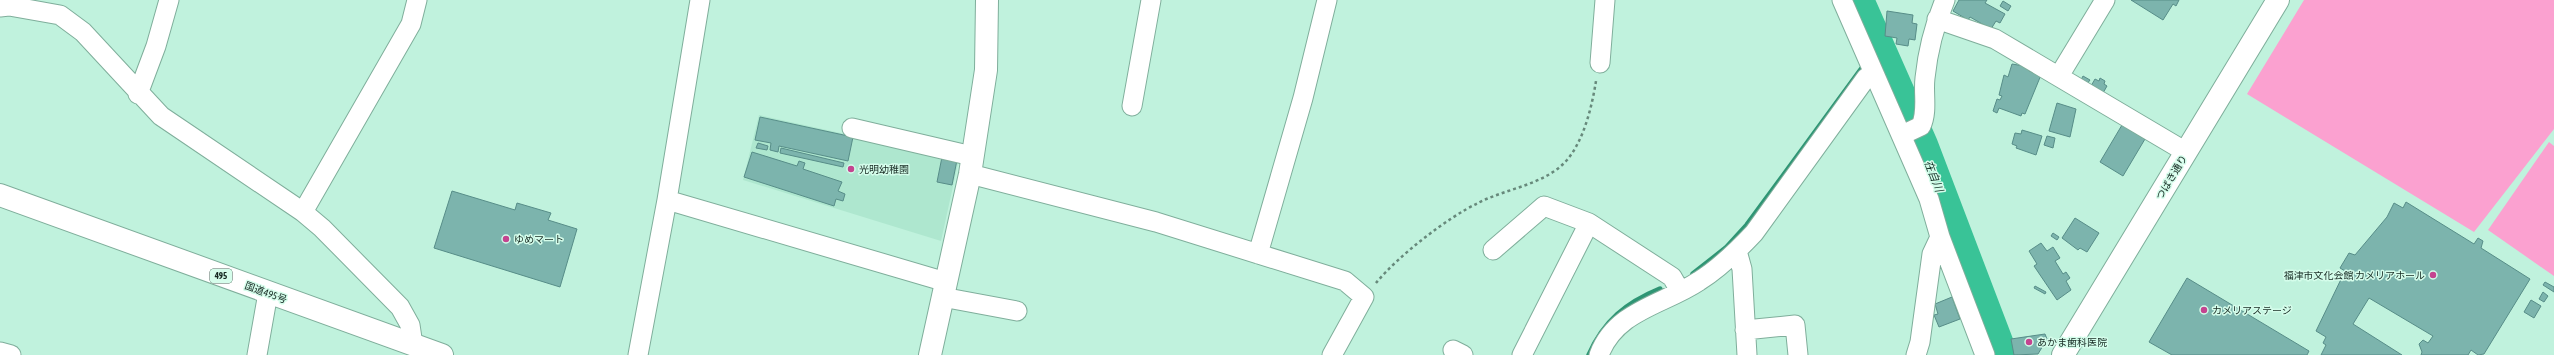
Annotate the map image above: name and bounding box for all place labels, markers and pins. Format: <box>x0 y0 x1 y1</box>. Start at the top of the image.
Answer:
marker: 光明幼稚園 <box>846 164 856 174</box>
place label: 光明幼稚園 <box>859 164 909 175</box>
marker: ゆめマート <box>501 234 511 244</box>
place label: ゆめマート <box>514 234 564 245</box>
place label: 福津市文化会館 カメリアホール <box>2284 270 2425 281</box>
marker: 福津市文化会館 カメリアホール <box>2428 270 2438 280</box>
marker: カメリアステージ <box>2199 305 2209 315</box>
place label: カメリアステージ <box>2212 305 2292 316</box>
marker: あかま歯科医院 <box>2024 337 2034 347</box>
place label: あかま歯科医院 <box>2037 337 2107 348</box>

